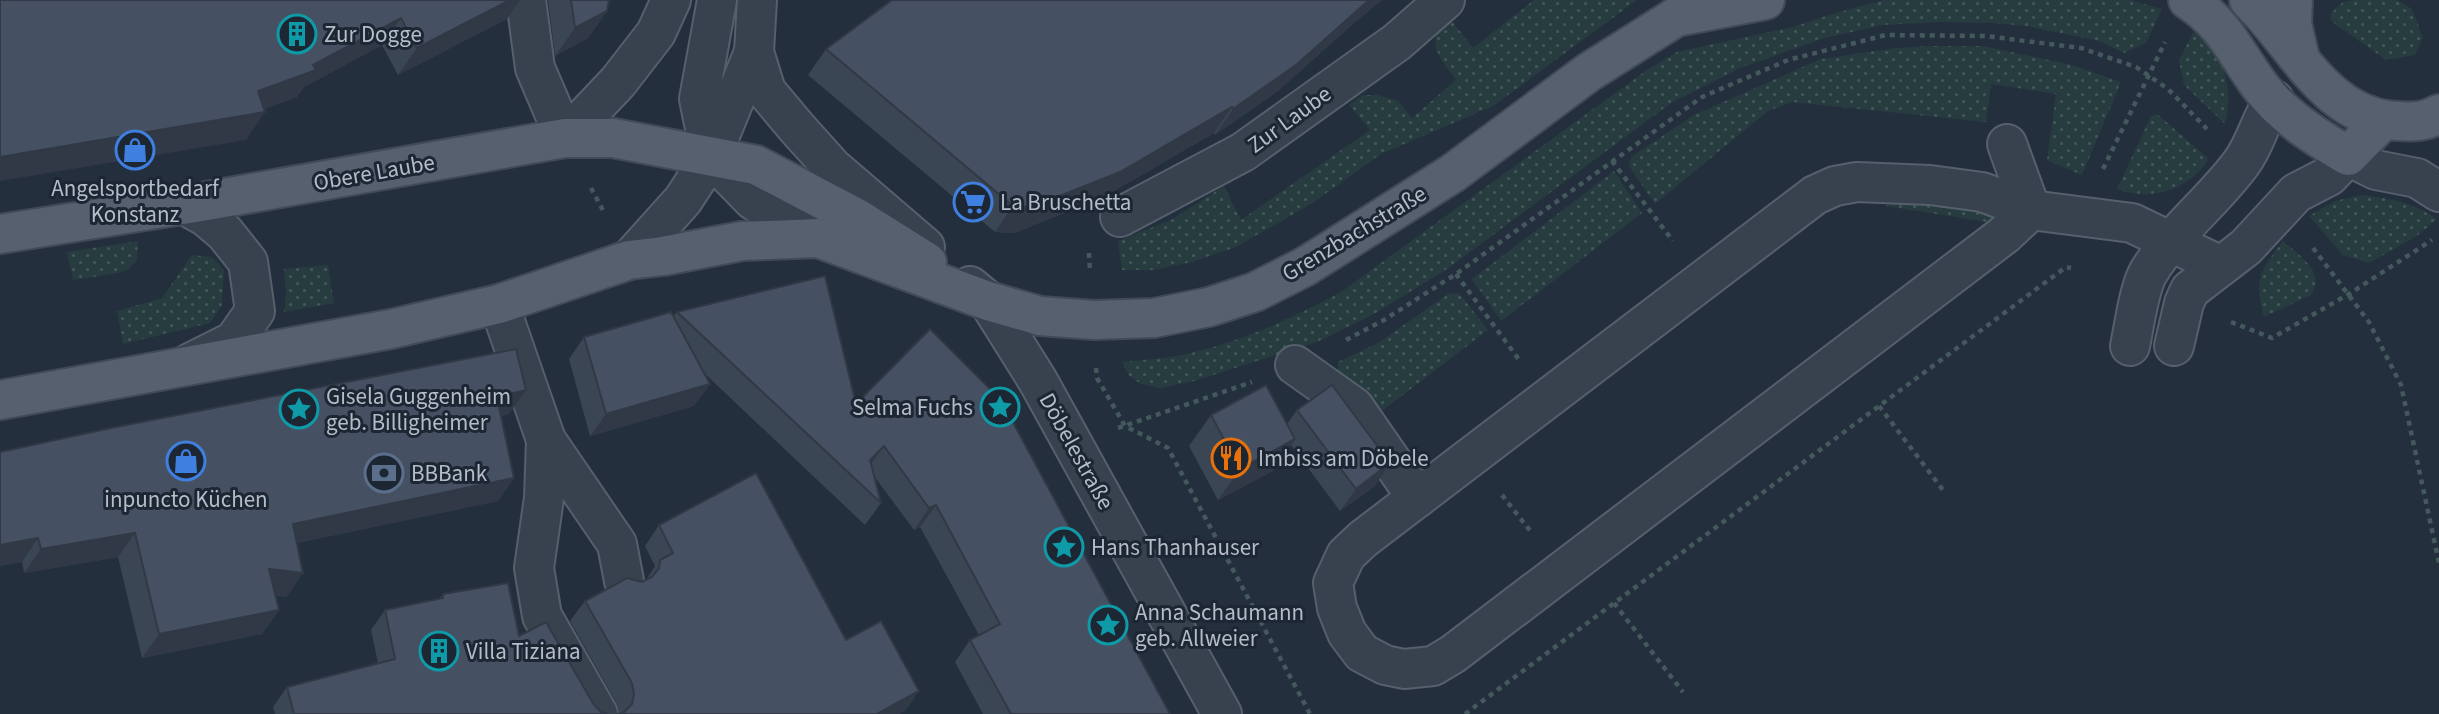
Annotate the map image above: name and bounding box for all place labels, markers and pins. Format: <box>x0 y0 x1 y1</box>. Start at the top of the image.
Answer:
building icon: Zur Dogge <box>276 13 318 55</box>
place label: Zur Dogge <box>324 18 422 51</box>
shop icon: Angelsportbedarf Konstanz <box>114 129 156 171</box>
place label: Angelsportbedarf Konstanz <box>51 172 220 231</box>
supermarket icon: La Bruschetta <box>952 181 994 223</box>
place label: La Bruschetta <box>1000 186 1131 219</box>
place label: Gisela Guggenheim geb. Billigheimer <box>326 380 511 439</box>
place icon: Selma Fuchs <box>979 386 1021 428</box>
place icon: Gisela Guggenheim geb. Billigheimer <box>278 388 320 430</box>
place label: Selma Fuchs <box>852 391 973 424</box>
restaurant icon: Imbiss am Döbele <box>1210 437 1252 479</box>
shop icon: inpuncto Küchen <box>165 440 207 482</box>
place label: Imbiss am Döbele <box>1258 442 1429 475</box>
bank icon: BBBank <box>363 452 405 494</box>
place label: BBBank <box>411 457 488 490</box>
place label: inpuncto Küchen <box>104 483 268 516</box>
place icon: Hans Thanhauser <box>1043 526 1085 568</box>
place label: Hans Thanhauser <box>1091 531 1260 564</box>
place label: Anna Schaumann geb. Allweier <box>1135 596 1304 655</box>
place icon: Anna Schaumann geb. Allweier <box>1087 604 1129 646</box>
building icon: Villa Tiziana <box>418 630 460 672</box>
place label: Villa Tiziana <box>466 635 581 668</box>

